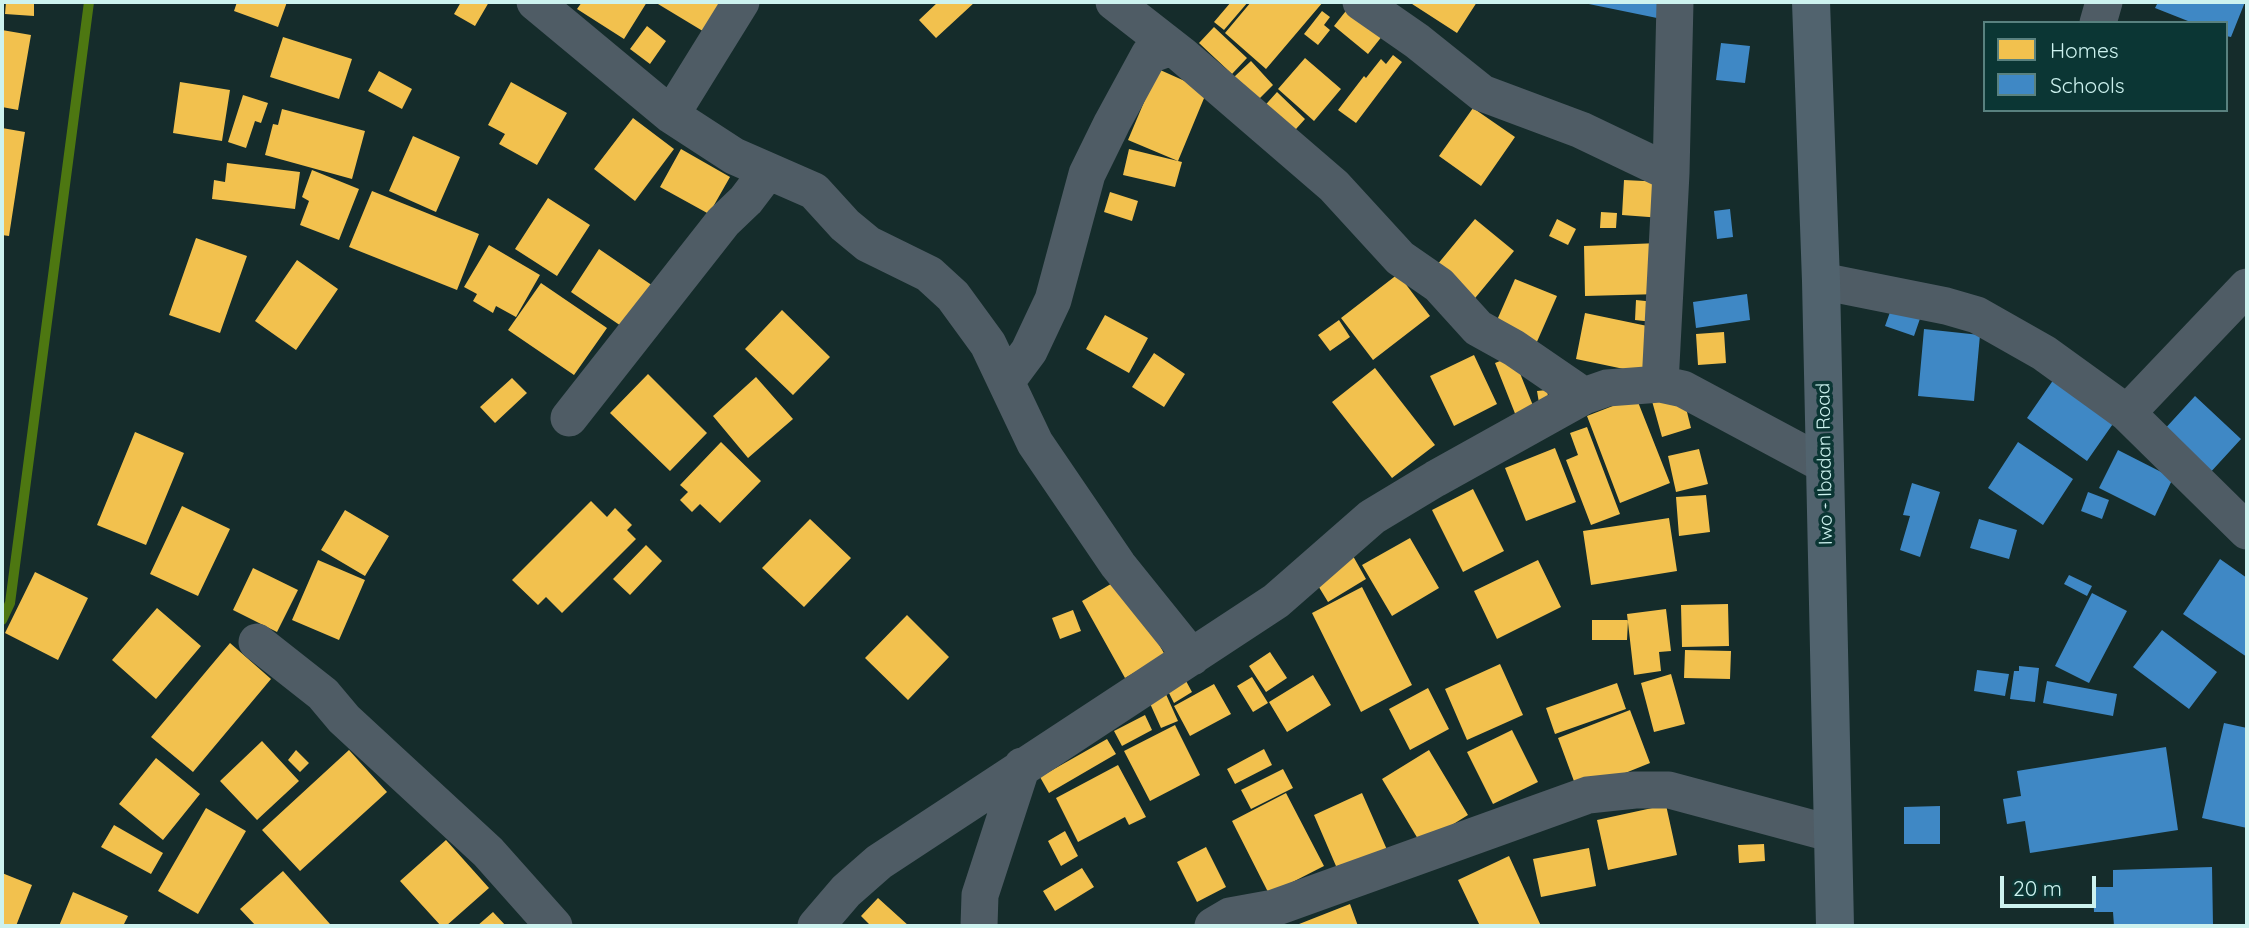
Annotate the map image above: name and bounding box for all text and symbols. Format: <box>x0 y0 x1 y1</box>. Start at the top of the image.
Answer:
legend <box>1983 21 2228 112</box>
text: Homes <box>2050 37 2119 63</box>
text: Schools <box>2050 72 2125 98</box>
street label: Iwo - Ibadan Road <box>1812 383 1838 545</box>
scale bar <box>2004 862 2100 906</box>
text: 20 m <box>2013 875 2062 901</box>

